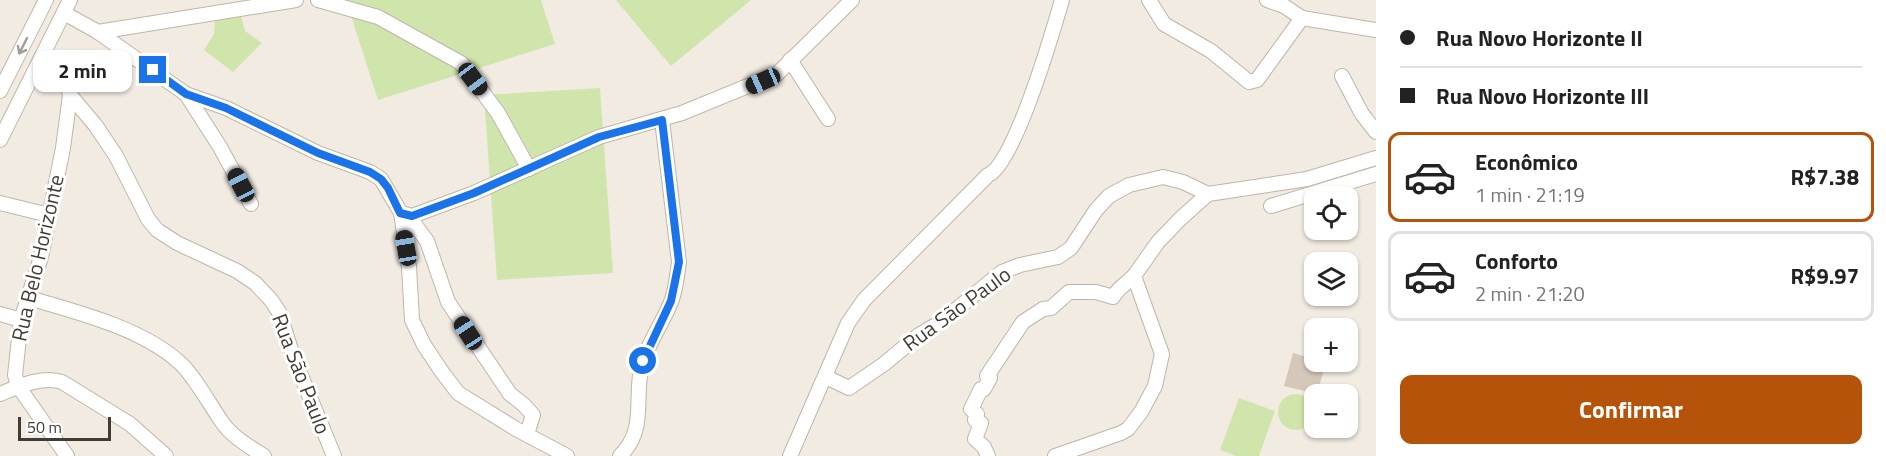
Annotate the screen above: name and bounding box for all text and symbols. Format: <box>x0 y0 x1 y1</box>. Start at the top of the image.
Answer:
text: Rua Novo Horizonte II <box>1436 21 1643 55</box>
one-way arrow <box>17 36 29 54</box>
callout: 2 min <box>33 49 132 91</box>
text: 2 min <box>58 55 107 86</box>
route end <box>139 56 166 83</box>
car <box>455 59 491 99</box>
car <box>743 65 783 97</box>
text: Rua Novo Horizonte III <box>1436 79 1649 113</box>
text: Econômico <box>1475 145 1578 179</box>
icon: car <box>1403 150 1457 204</box>
text: R$7.38 <box>1790 160 1859 194</box>
car <box>225 165 257 205</box>
street label: Rua Belo Horizonte <box>2 171 72 344</box>
text: 1 min · 21:19 <box>1475 179 1585 210</box>
map controls <box>1304 186 1358 438</box>
button: locate <box>1304 186 1358 240</box>
car <box>394 229 418 267</box>
text: Conforto <box>1475 244 1558 278</box>
icon: car <box>1403 249 1457 303</box>
button: layers <box>1304 252 1358 306</box>
street label: Rua São Paulo <box>896 258 1017 358</box>
text: R$9.97 <box>1790 259 1859 293</box>
text: 2 min · 21:20 <box>1475 278 1585 309</box>
street label: Rua São Paulo <box>264 309 340 439</box>
car <box>451 313 485 353</box>
button: + <box>1304 318 1358 372</box>
route start <box>629 347 656 374</box>
button: Confirmar <box>1400 375 1862 444</box>
button: − <box>1304 384 1358 438</box>
scale bar <box>18 414 111 442</box>
text: 50 m <box>27 415 62 439</box>

